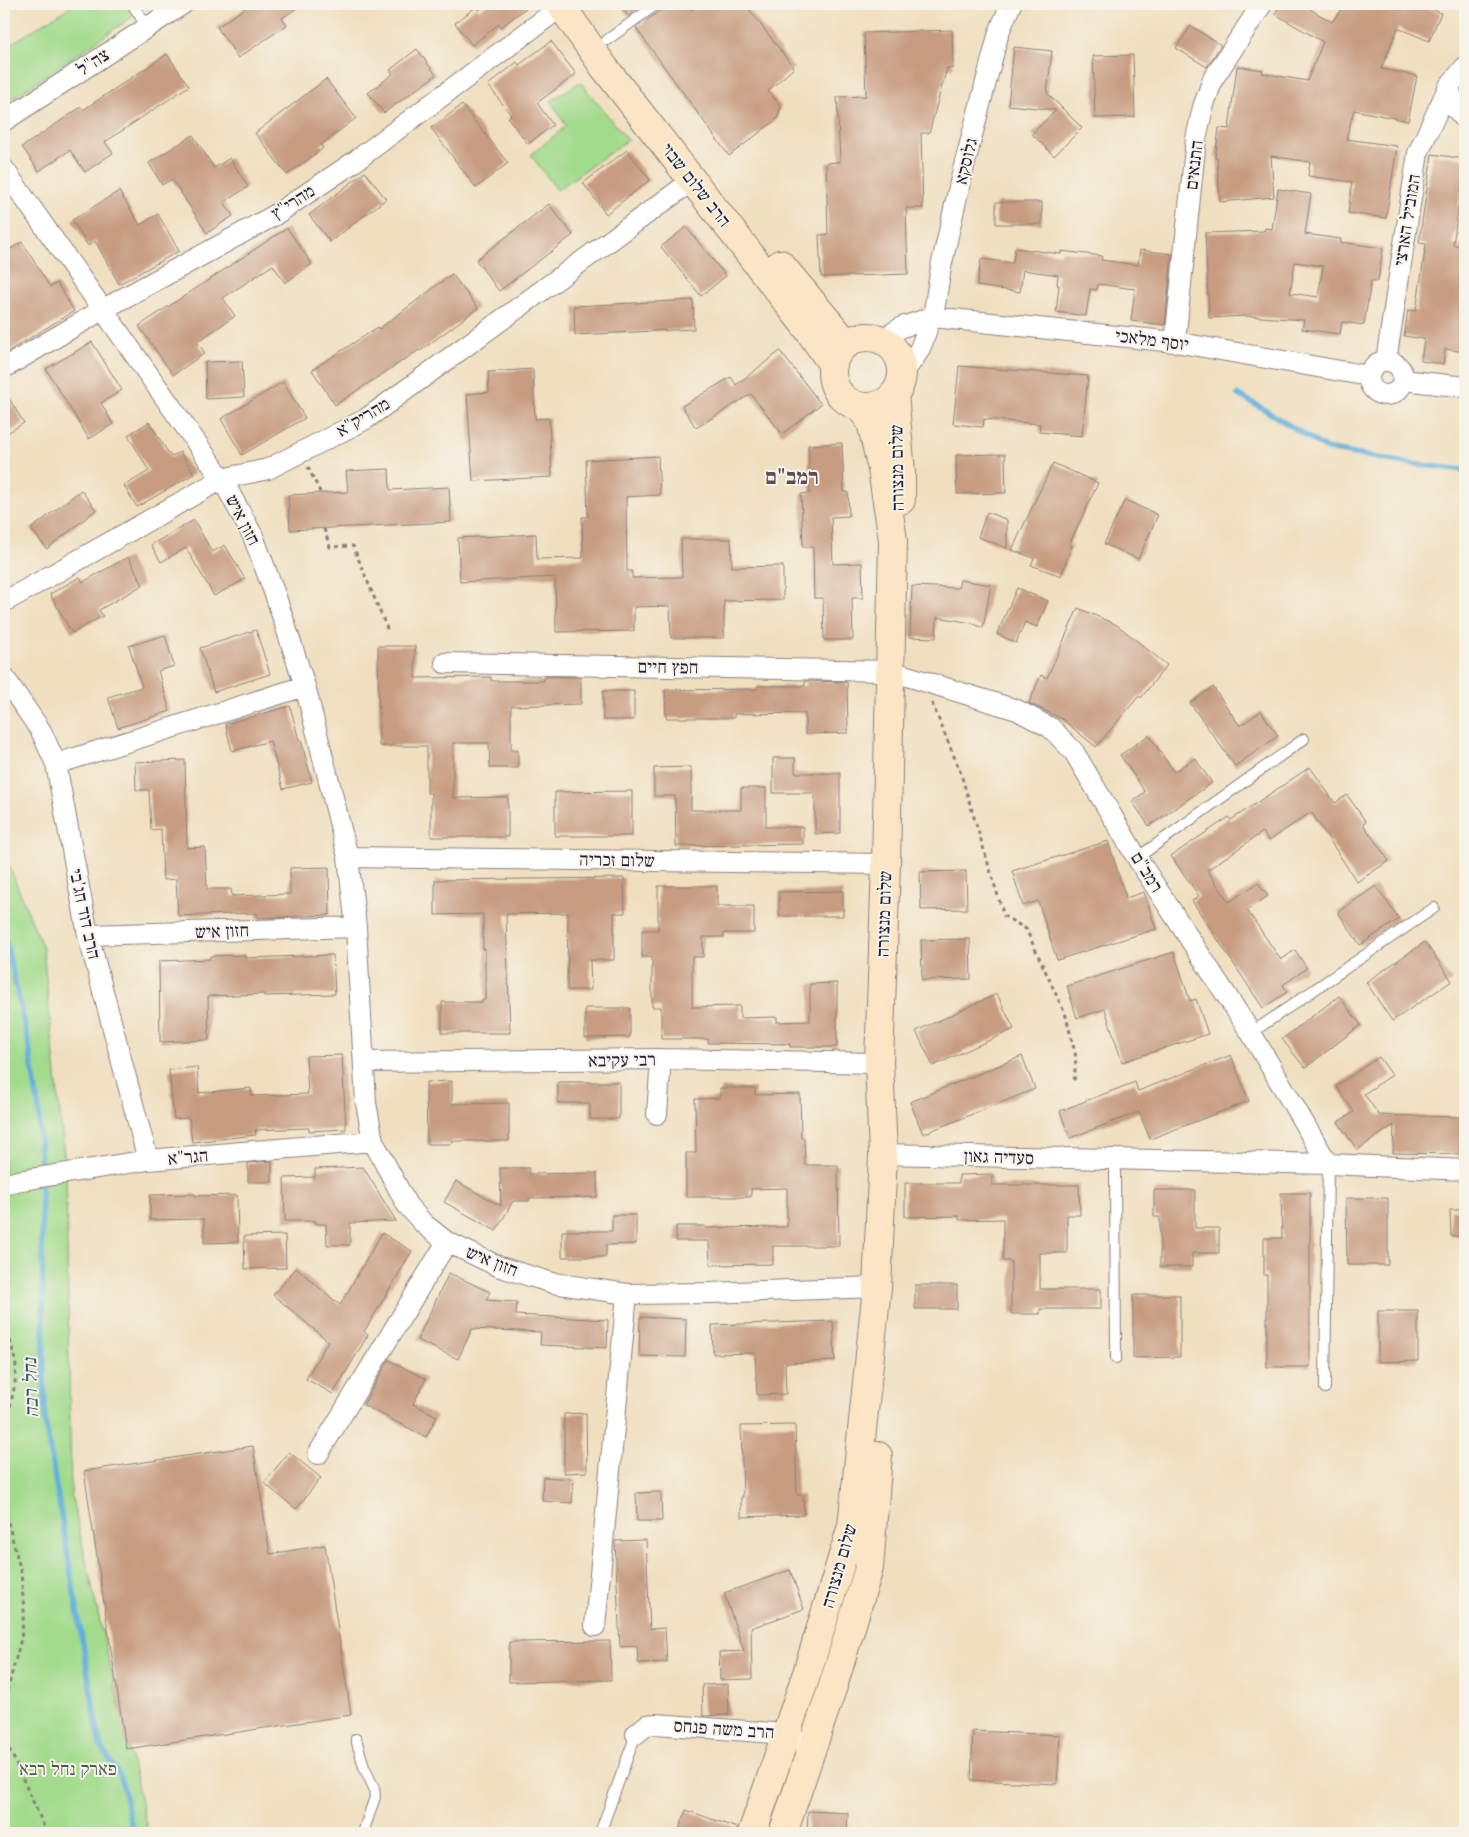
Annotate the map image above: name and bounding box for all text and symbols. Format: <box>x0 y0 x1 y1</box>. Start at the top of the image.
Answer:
street label: צה"ל <box>74 45 113 80</box>
street label: גלוסקא <box>952 136 981 186</box>
street label: התנאים <box>1183 139 1207 191</box>
street label: הרב שלום שבזי <box>657 140 734 231</box>
street label: המוביל הארצי <box>1391 173 1424 267</box>
street label: מהרי"ץ <box>269 182 318 223</box>
street label: יוסף מלאכי <box>1114 327 1190 354</box>
street label: מהריק"א <box>334 395 393 441</box>
street label: שלום מנצורה <box>887 425 908 511</box>
district label: רמב"ם <box>765 467 819 489</box>
street label: חזון איש <box>222 492 262 549</box>
street label: חפץ חיים <box>637 658 699 678</box>
street label: רמב"ם <box>1127 849 1165 896</box>
street label: שלום זכריה <box>579 850 655 871</box>
street label: הרב דוד חג'בי <box>66 867 102 961</box>
street label: שלום מנצורה <box>873 870 896 958</box>
street label: חזון איש <box>195 922 249 942</box>
street label: רבי עקיבא <box>588 1051 656 1071</box>
street label: הגר"א <box>167 1147 209 1169</box>
street label: סעדיה גאון <box>964 1148 1034 1168</box>
street label: חזון איש <box>463 1243 520 1280</box>
water label: נחל רבה <box>20 1356 43 1418</box>
street label: שלום מנצורה <box>818 1522 861 1610</box>
street label: הרב משה פנחס <box>673 1717 775 1743</box>
park label: פארק נחל רבא <box>19 1760 117 1779</box>

